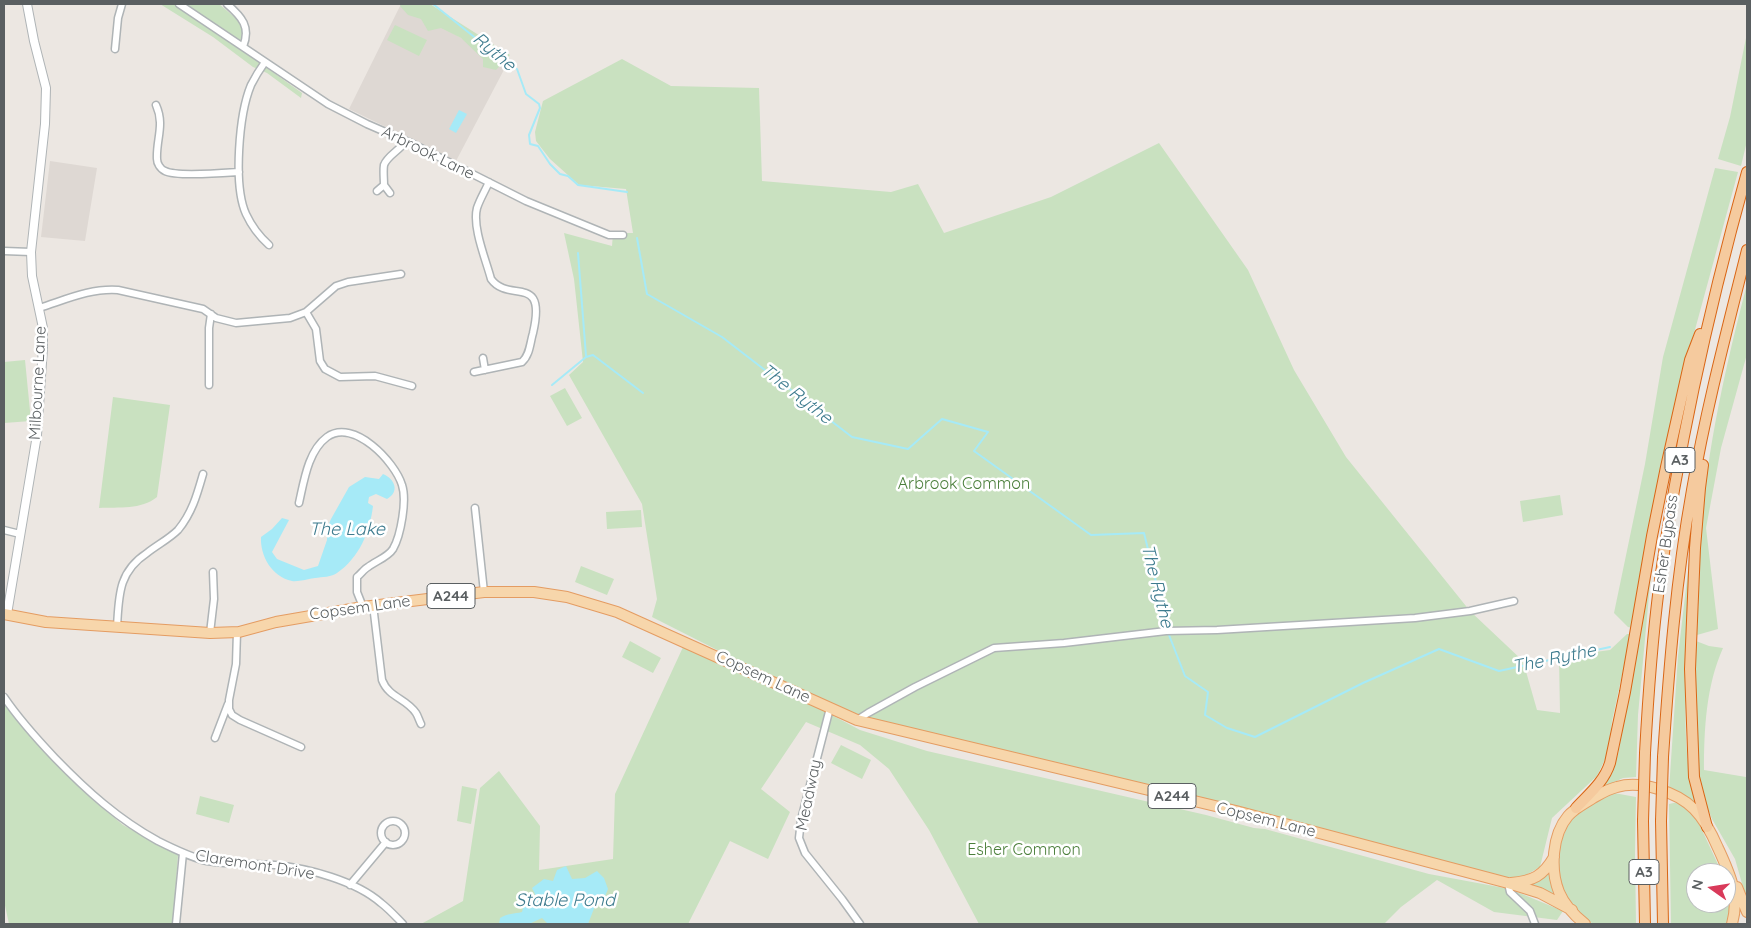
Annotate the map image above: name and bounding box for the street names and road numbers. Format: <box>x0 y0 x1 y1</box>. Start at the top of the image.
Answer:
street label: Arbrook Lane <box>379 122 477 184</box>
street label: Milbourne Lane <box>25 326 51 440</box>
road number: A3 <box>1665 448 1695 472</box>
street label: Esher Bypass <box>1650 494 1682 594</box>
road number: A244 <box>427 584 475 608</box>
street label: Copsem Lane <box>308 591 412 625</box>
street label: Copsem Lane <box>713 647 813 707</box>
street label: Meadway <box>792 757 826 833</box>
road number: A244 <box>1148 784 1196 808</box>
street label: Copsem Lane <box>1214 798 1318 842</box>
street label: Claremont Drive <box>194 846 316 884</box>
road number: A3 <box>1629 860 1659 884</box>

